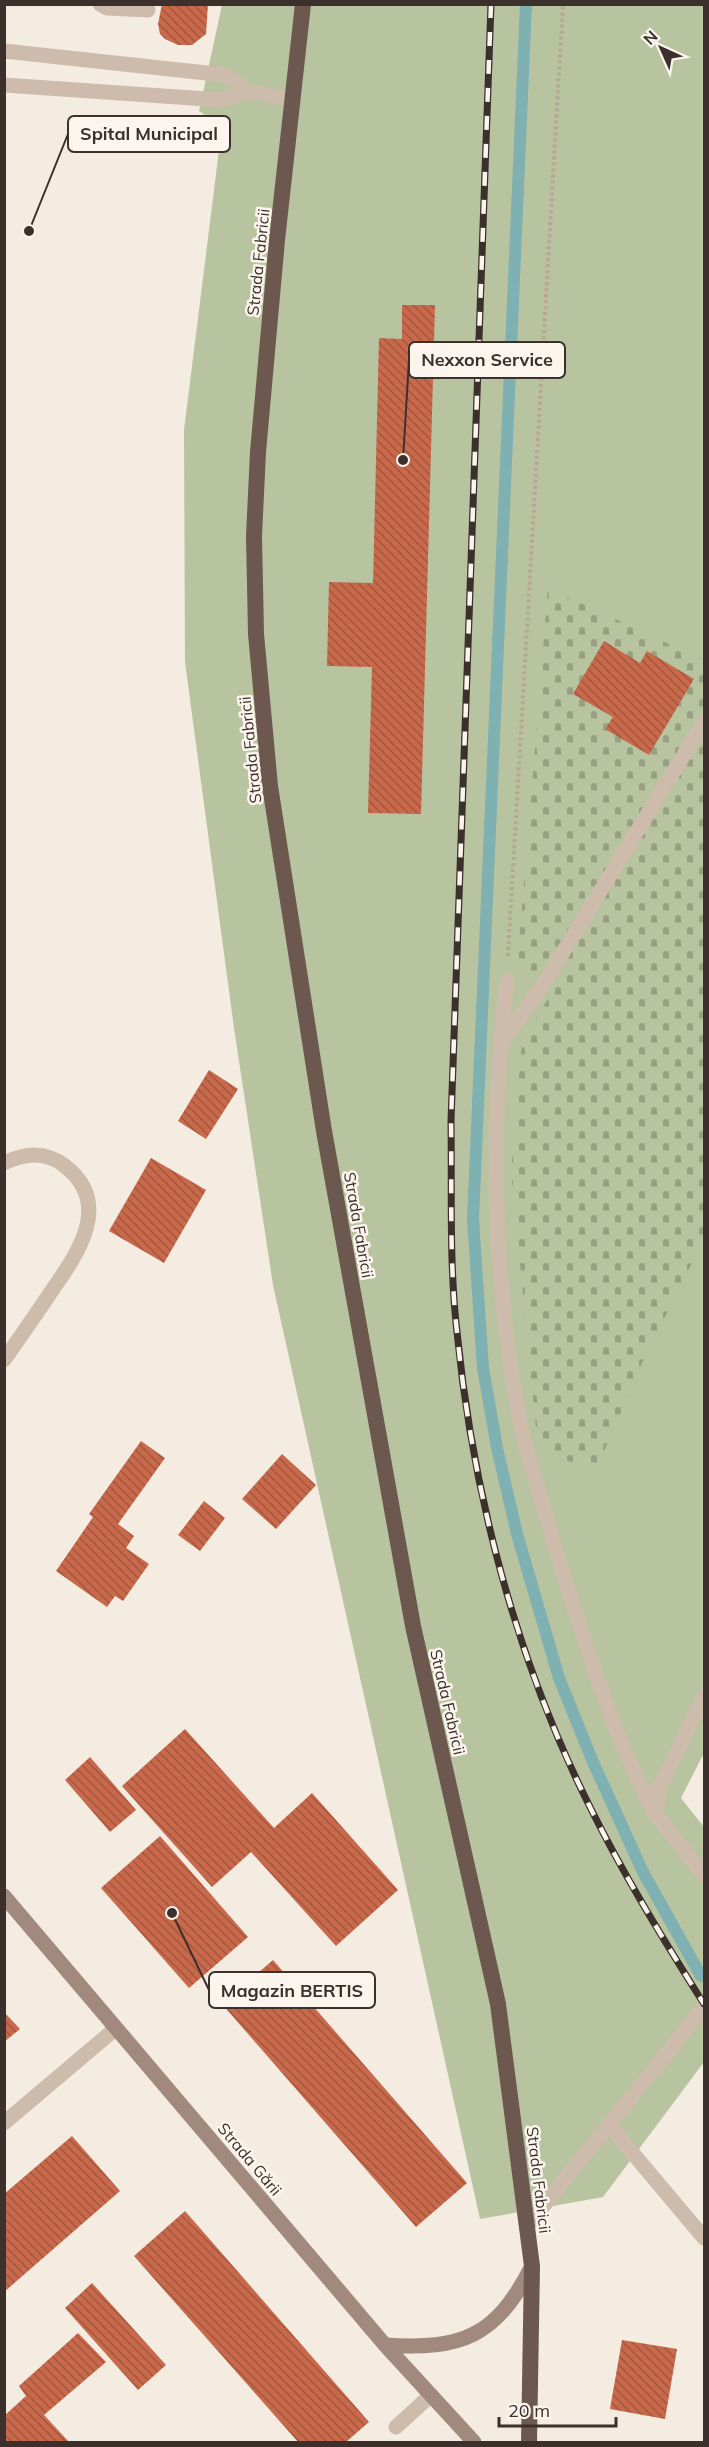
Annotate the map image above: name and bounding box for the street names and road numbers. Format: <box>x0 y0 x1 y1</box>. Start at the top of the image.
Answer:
street label: Strada Fabricii <box>242 208 274 316</box>
street label: Strada Fabricii <box>234 696 266 804</box>
street label: Strada Fabricii <box>340 1170 378 1280</box>
street label: Strada Fabricii <box>426 1647 470 1757</box>
street label: Strada Gării <box>214 2118 286 2200</box>
street label: Strada Fabricii <box>523 2126 555 2234</box>

